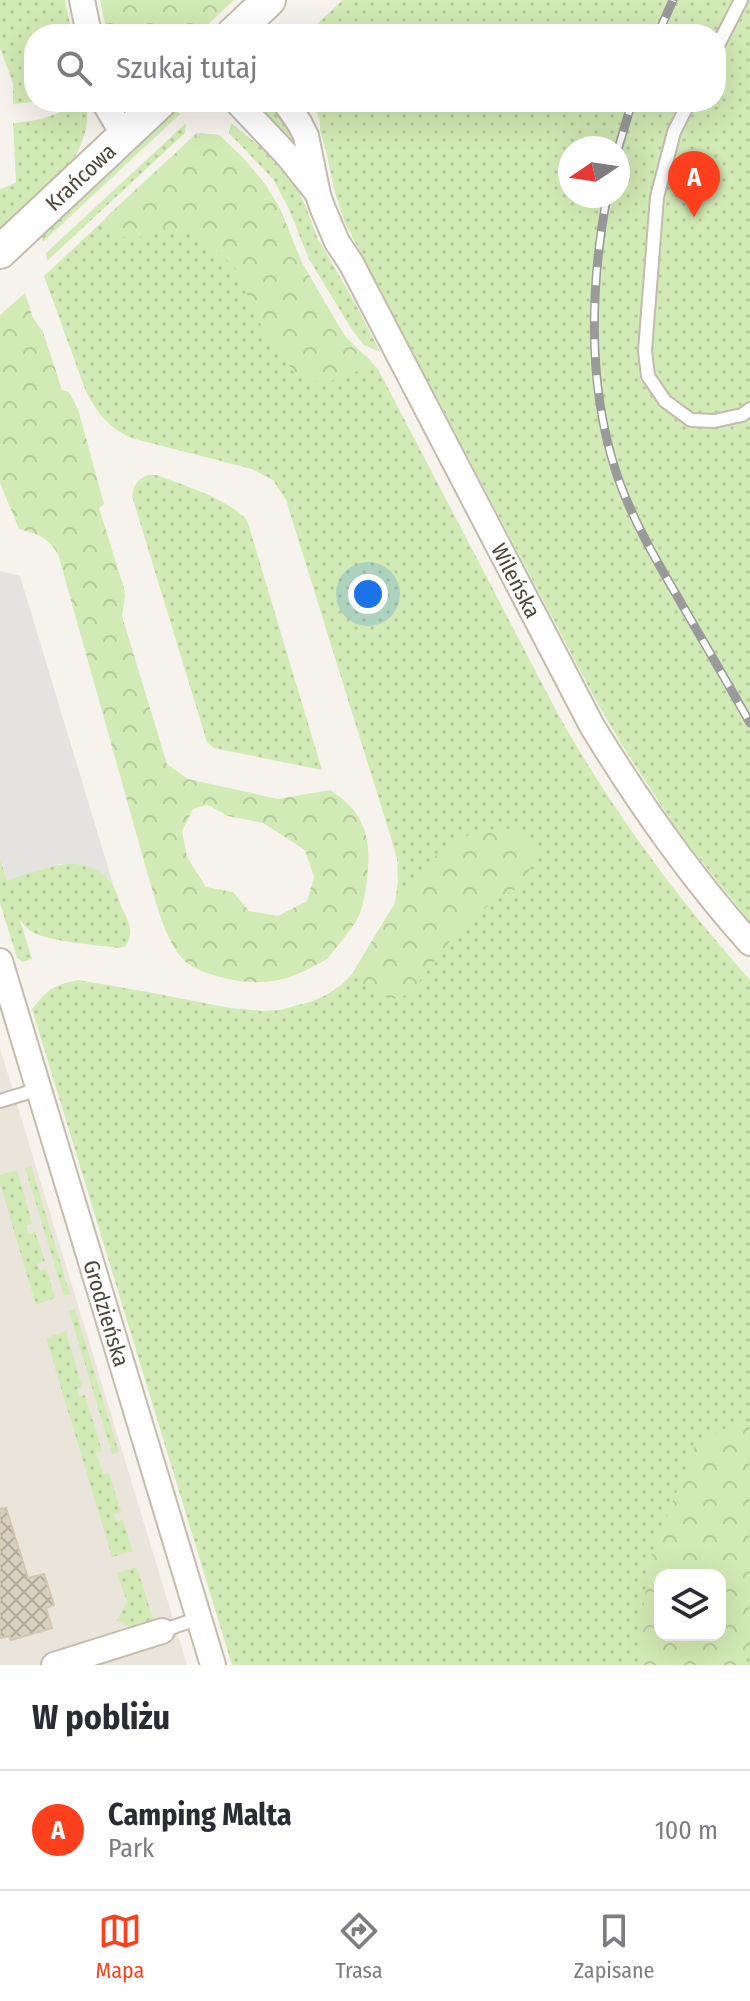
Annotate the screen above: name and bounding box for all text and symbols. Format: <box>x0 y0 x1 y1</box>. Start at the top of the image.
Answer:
search box <box>24 24 726 112</box>
icon: search <box>52 46 96 90</box>
text: Szukaj tutaj <box>116 50 257 86</box>
north arrow <box>558 136 630 208</box>
street label: Krańcowa <box>40 138 121 217</box>
pin: A <box>668 151 720 217</box>
street label: Wileńska <box>485 539 546 622</box>
your location <box>348 574 388 614</box>
street label: Grodzieńska <box>77 1257 135 1370</box>
map controls <box>654 1569 726 1641</box>
button: layers <box>654 1569 726 1641</box>
text: W pobliżu <box>32 1697 170 1738</box>
text: Camping Malta <box>108 1797 292 1833</box>
text: A <box>51 1815 65 1846</box>
text: 100 m <box>655 1815 718 1846</box>
text: Park <box>108 1833 154 1864</box>
tab: Mapa <box>96 1909 144 1984</box>
tab: Trasa <box>335 1909 383 1984</box>
tab: Zapisane <box>574 1909 654 1984</box>

